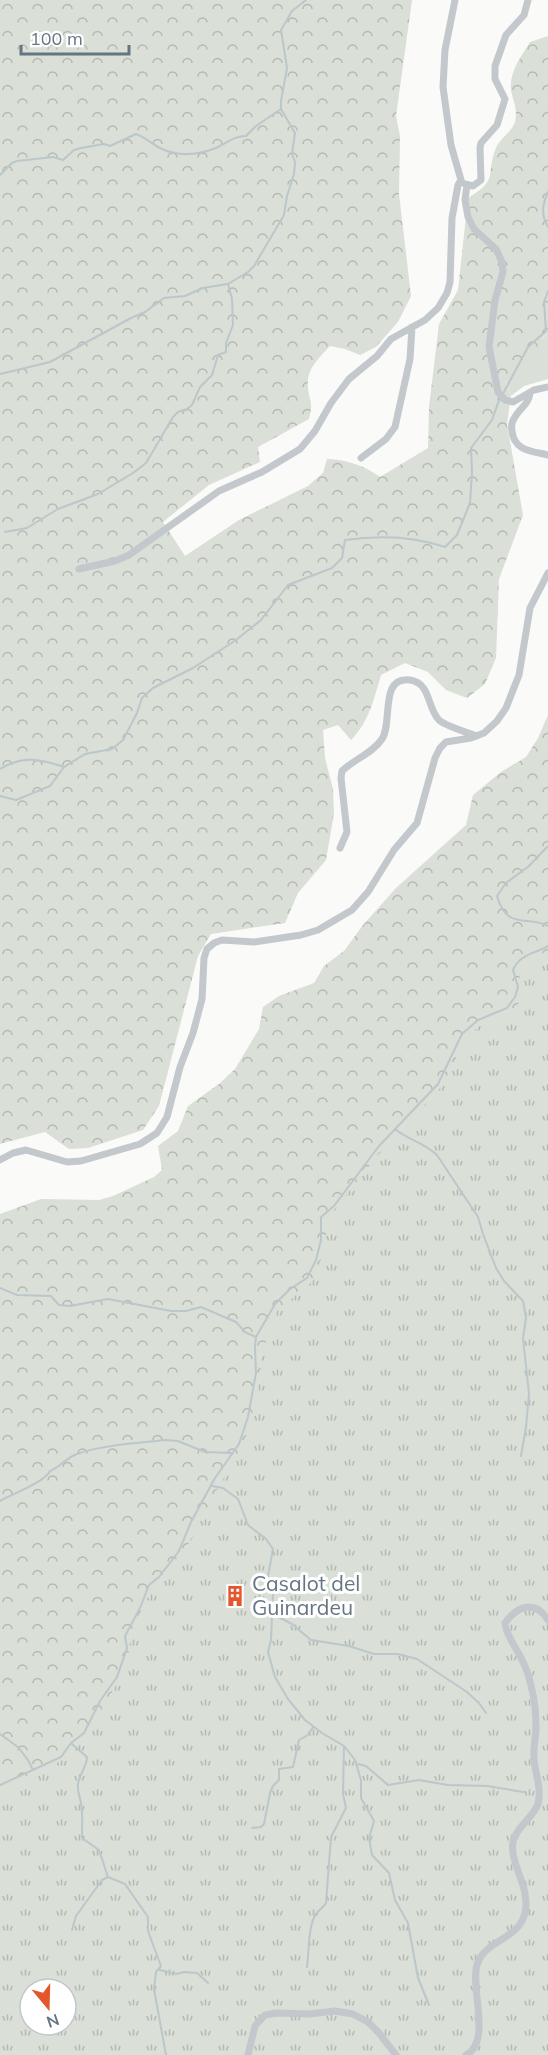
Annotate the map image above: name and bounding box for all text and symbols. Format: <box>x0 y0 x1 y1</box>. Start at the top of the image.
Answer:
scale bar <box>21 18 129 56</box>
text: 100 m <box>30 27 83 50</box>
place label: Casalot del Guinardeu <box>252 1570 360 1620</box>
building icon: Casalot del Guinardeu <box>223 1584 247 1608</box>
north arrow <box>18 1977 78 2037</box>
text: N <box>44 2010 62 2033</box>

